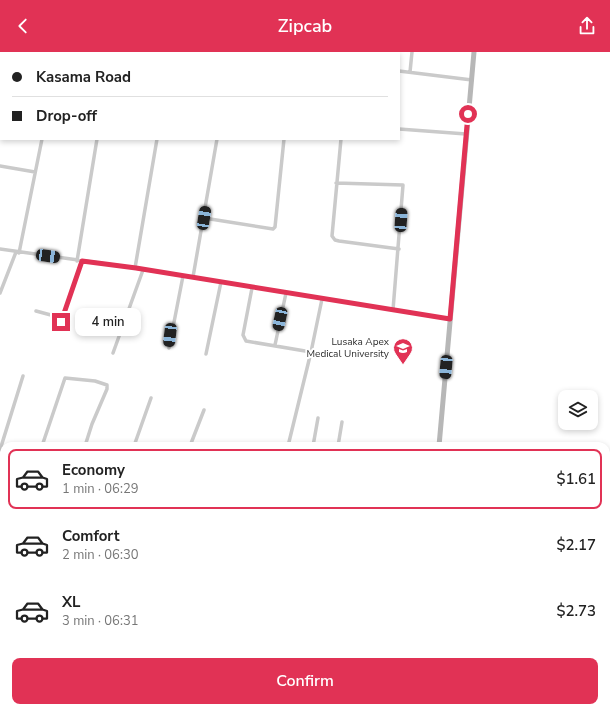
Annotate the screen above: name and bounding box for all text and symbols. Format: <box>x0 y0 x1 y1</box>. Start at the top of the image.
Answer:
text: Zipcab <box>278 14 332 38</box>
icon: back <box>12 15 34 37</box>
icon: share <box>576 15 598 37</box>
text: Kasama Road <box>36 67 131 87</box>
route start <box>459 105 477 123</box>
text: Drop-off <box>36 106 97 126</box>
car <box>196 205 212 231</box>
car <box>394 208 408 232</box>
car <box>35 248 61 264</box>
car <box>272 306 288 332</box>
callout: 4 min <box>75 308 141 336</box>
route end <box>52 313 70 331</box>
text: 4 min <box>91 313 125 331</box>
car <box>163 322 177 348</box>
place label: Lusaka Apex Medical University <box>307 335 390 361</box>
school or university icon: Lusaka Apex Medical University <box>392 337 414 365</box>
car <box>439 355 453 379</box>
map controls <box>558 390 598 430</box>
button: layers <box>558 390 598 430</box>
text: Economy <box>62 460 125 480</box>
icon: car <box>14 461 50 497</box>
text: $1.61 <box>556 469 596 489</box>
text: 1 min · 06:29 <box>62 480 138 498</box>
text: Comfort <box>62 526 119 546</box>
icon: car <box>14 527 50 563</box>
text: $2.17 <box>556 535 596 555</box>
text: 2 min · 06:30 <box>62 546 138 564</box>
text: XL <box>62 592 81 612</box>
icon: car <box>14 593 50 629</box>
text: $2.73 <box>556 601 596 621</box>
text: 3 min · 06:31 <box>62 612 138 630</box>
button: Confirm <box>12 658 598 704</box>

